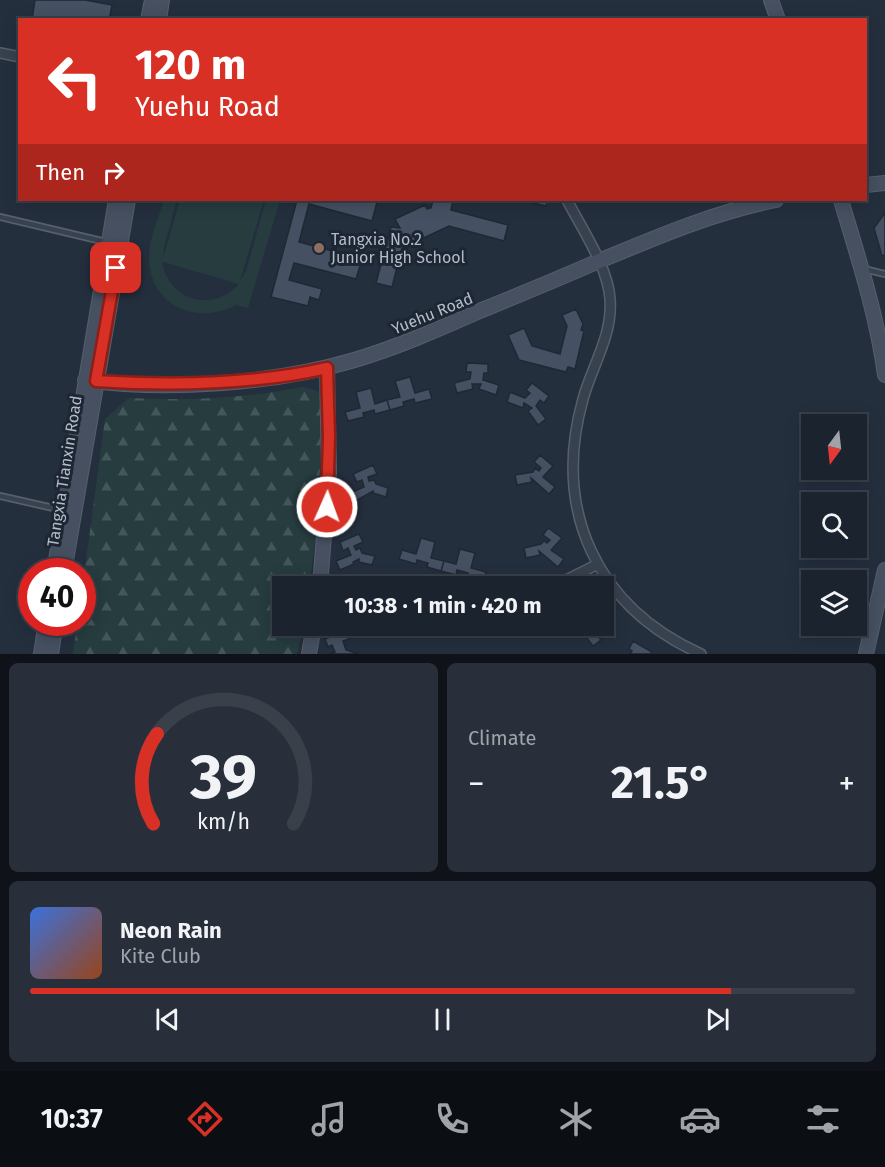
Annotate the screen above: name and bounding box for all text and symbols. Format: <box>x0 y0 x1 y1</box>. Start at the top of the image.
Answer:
text: 120 m <box>135 40 246 90</box>
icon: left <box>36 42 114 120</box>
text: Yuehu Road <box>135 91 280 123</box>
icon: right <box>97 156 130 189</box>
text: Then <box>36 159 85 186</box>
place label: Tangxia No.2 Junior High School <box>331 230 466 267</box>
marker: Tangxia No.2 Junior High School <box>312 241 326 255</box>
pin <box>90 242 141 293</box>
icon: arrive <box>99 251 132 284</box>
street label: Yuehu Road <box>389 289 476 338</box>
street label: Tangxia Tianxin Road <box>43 394 86 548</box>
north arrow <box>801 414 867 480</box>
map controls <box>801 414 867 636</box>
position arrow <box>295 475 359 539</box>
button: search <box>801 492 867 558</box>
speed limit sign: 40 <box>18 558 96 636</box>
button: layers <box>801 570 867 636</box>
text: 10:38 · 1 min · 420 m <box>344 592 542 619</box>
text: Climate <box>468 726 536 750</box>
text: 39 <box>189 740 257 815</box>
text: 21.5° <box>611 756 712 810</box>
text: − <box>468 764 485 804</box>
text: + <box>839 764 855 804</box>
text: km/h <box>197 810 250 836</box>
text: Neon Rain <box>120 917 222 944</box>
text: Kite Club <box>120 944 201 968</box>
icon: previous <box>151 1003 184 1036</box>
icon: pause <box>426 1003 459 1036</box>
icon: next <box>701 1003 734 1036</box>
icon: directions <box>184 1098 226 1140</box>
icon: music <box>308 1098 350 1140</box>
icon: phone <box>431 1098 473 1140</box>
icon: climate <box>555 1098 597 1140</box>
icon: car <box>679 1098 721 1140</box>
icon: filters <box>802 1098 844 1140</box>
text: 10:37 <box>41 1103 103 1135</box>

